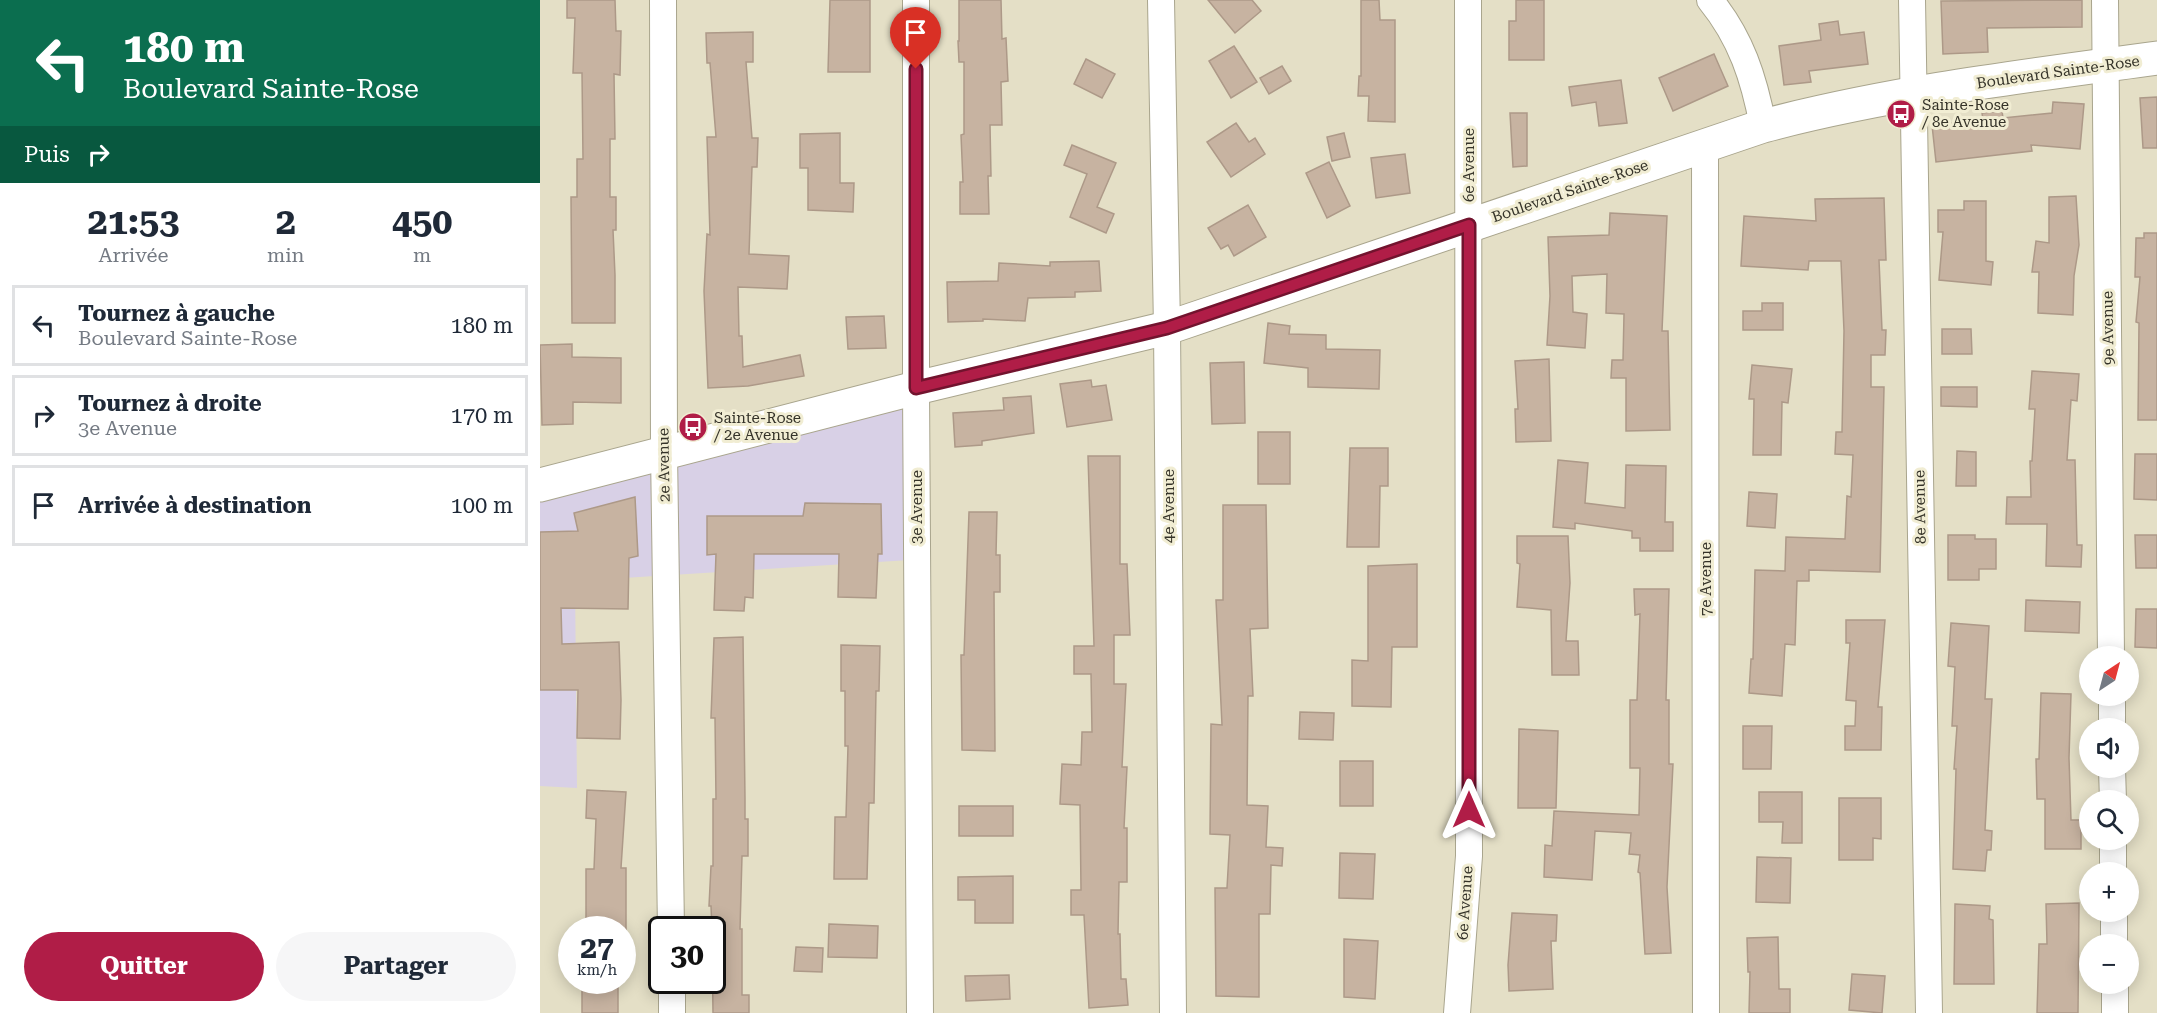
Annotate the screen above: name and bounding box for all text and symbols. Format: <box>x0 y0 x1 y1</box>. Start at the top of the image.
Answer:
pin <box>890 7 941 69</box>
icon: arrive <box>899 16 932 49</box>
text: 180 m <box>123 23 245 72</box>
icon: left <box>24 24 102 102</box>
street label: Boulevard Sainte-Rose <box>1975 52 2141 92</box>
text: Boulevard Sainte-Rose <box>123 73 419 105</box>
place label: Sainte-Rose / 8e Avenue <box>1921 96 2009 131</box>
bus stop icon: Sainte-Rose / 8e Avenue <box>1885 98 1917 130</box>
street label: 6e Avenue <box>1460 128 1478 202</box>
icon: right <box>82 138 115 171</box>
text: Puis <box>24 142 70 167</box>
street label: Boulevard Sainte-Rose <box>1489 156 1651 226</box>
text: 21:53 <box>88 201 179 243</box>
text: 2 <box>276 201 296 243</box>
text: 450 <box>392 201 452 243</box>
text: Arrivée <box>98 243 169 267</box>
text: min <box>267 243 304 267</box>
text: m <box>413 243 431 267</box>
street label: 9e Avenue <box>2098 291 2118 365</box>
text: Tournez à gauche <box>78 301 275 326</box>
icon: left <box>27 309 60 342</box>
text: 180 m <box>450 313 513 338</box>
text: Boulevard Sainte-Rose <box>78 326 297 350</box>
text: Tournez à droite <box>78 391 262 416</box>
icon: right <box>27 399 60 432</box>
text: 170 m <box>450 403 513 428</box>
place label: Sainte-Rose / 2e Avenue <box>713 409 801 444</box>
bus stop icon: Sainte-Rose / 2e Avenue <box>677 411 709 443</box>
text: 3e Avenue <box>78 416 177 440</box>
street label: 2e Avenue <box>654 428 674 502</box>
street label: 4e Avenue <box>1160 469 1178 543</box>
street label: 3e Avenue <box>908 470 926 544</box>
street label: 8e Avenue <box>1910 470 1930 544</box>
icon: arrive <box>27 489 60 522</box>
text: Arrivée à destination <box>78 493 312 518</box>
text: 100 m <box>450 493 513 518</box>
street label: 7e Avenue <box>1697 542 1715 616</box>
north arrow <box>2079 646 2139 706</box>
map controls <box>2079 646 2139 994</box>
button: sound <box>2079 718 2139 778</box>
position arrow <box>1437 778 1501 842</box>
button: search <box>2079 790 2139 850</box>
button: + <box>2079 862 2139 922</box>
street label: 6e Avenue <box>1453 865 1477 941</box>
speed limit sign: 30 <box>648 916 726 994</box>
text: 27 <box>580 930 614 965</box>
button: Quitter <box>24 932 264 1001</box>
button: Partager <box>276 932 516 1001</box>
button: − <box>2079 934 2139 994</box>
text: km/h <box>577 961 617 979</box>

